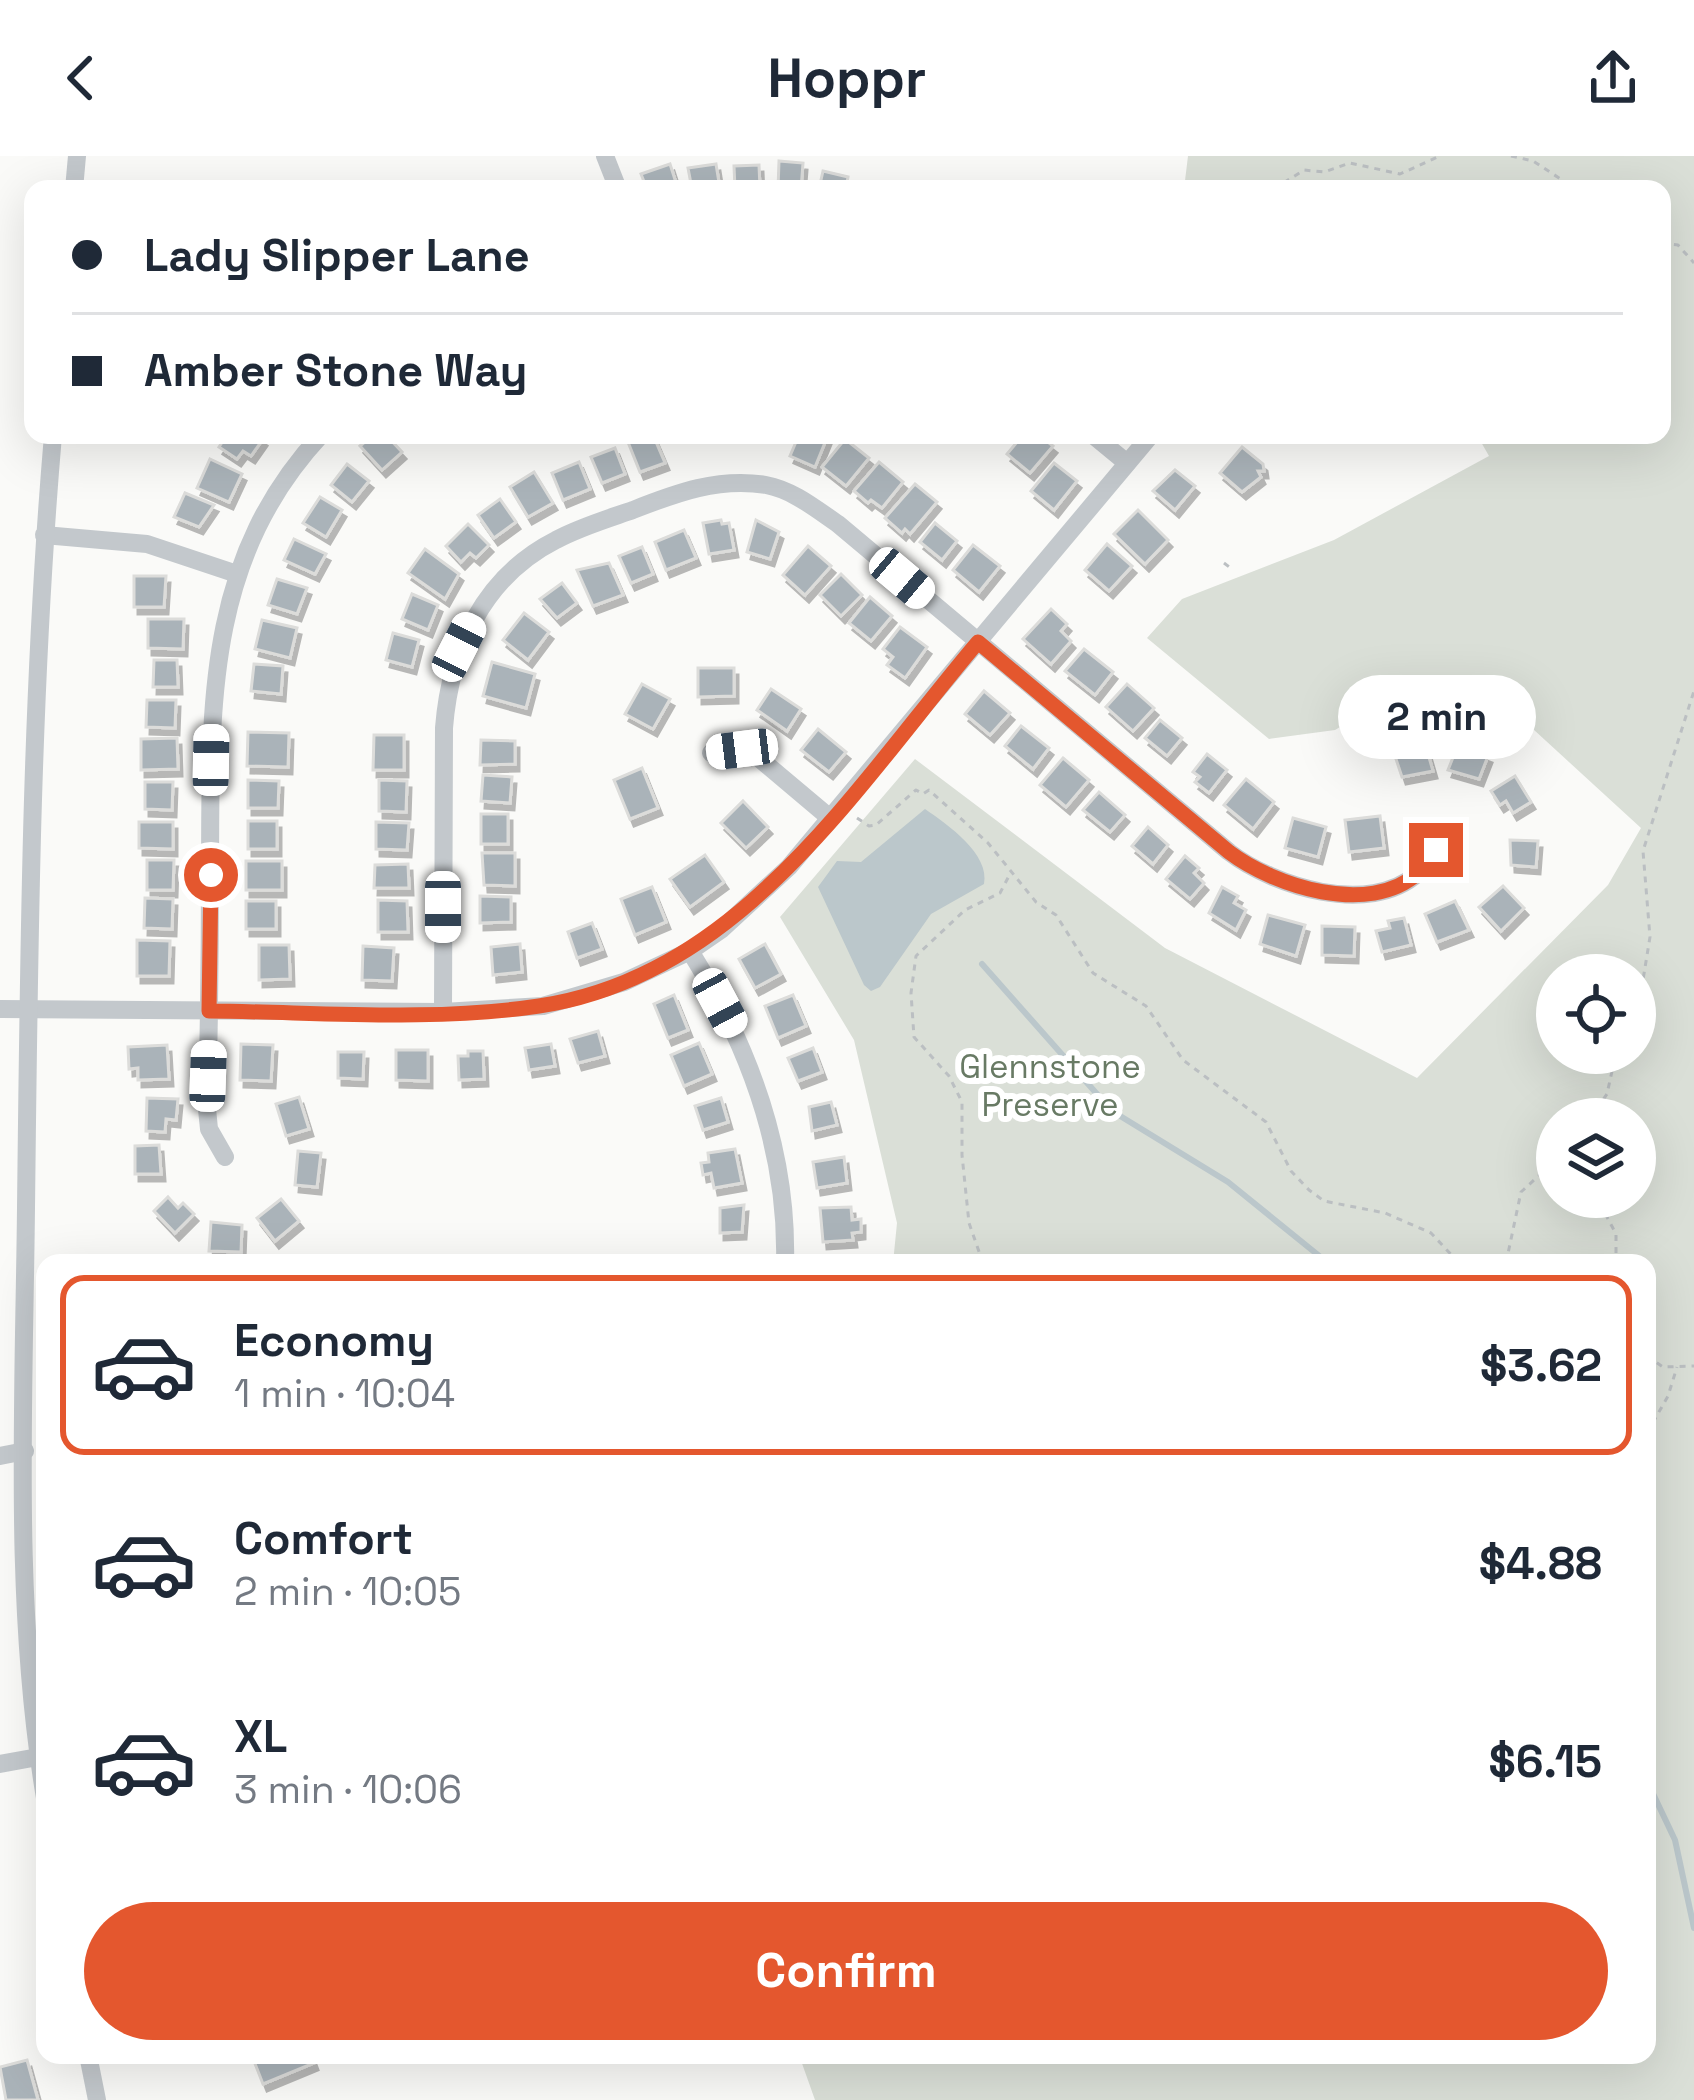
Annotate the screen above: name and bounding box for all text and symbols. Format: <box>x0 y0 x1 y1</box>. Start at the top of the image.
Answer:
text: Hoppr <box>768 44 926 113</box>
icon: back <box>48 45 114 111</box>
icon: share <box>1580 45 1646 111</box>
text: Lady Slipper Lane <box>144 227 530 284</box>
text: Amber Stone Way <box>144 342 528 399</box>
car <box>863 541 941 615</box>
car <box>427 607 491 687</box>
callout: 2 min <box>1337 676 1535 760</box>
text: 2 min <box>1387 692 1487 741</box>
car <box>192 724 230 796</box>
car <box>704 727 780 771</box>
route end <box>1409 823 1463 877</box>
route start <box>184 848 238 902</box>
car <box>425 871 461 943</box>
map controls <box>1536 954 1656 1218</box>
button: locate <box>1536 954 1656 1074</box>
car <box>687 963 753 1043</box>
car <box>189 1039 227 1113</box>
park label: Glennstone Preserve <box>959 1046 1141 1126</box>
button: layers <box>1536 1098 1656 1218</box>
icon: car <box>90 1311 198 1419</box>
text: Economy <box>234 1312 434 1369</box>
text: $3.62 <box>1480 1337 1602 1394</box>
text: 1 min · 10:04 <box>234 1369 455 1418</box>
icon: car <box>90 1509 198 1617</box>
text: Comfort <box>234 1510 413 1567</box>
text: $4.88 <box>1479 1535 1602 1592</box>
text: 2 min · 10:05 <box>234 1567 461 1616</box>
icon: car <box>90 1707 198 1815</box>
text: XL <box>234 1708 287 1765</box>
text: $6.15 <box>1489 1733 1602 1790</box>
text: 3 min · 10:06 <box>234 1765 462 1814</box>
button: Confirm <box>84 1902 1608 2040</box>

